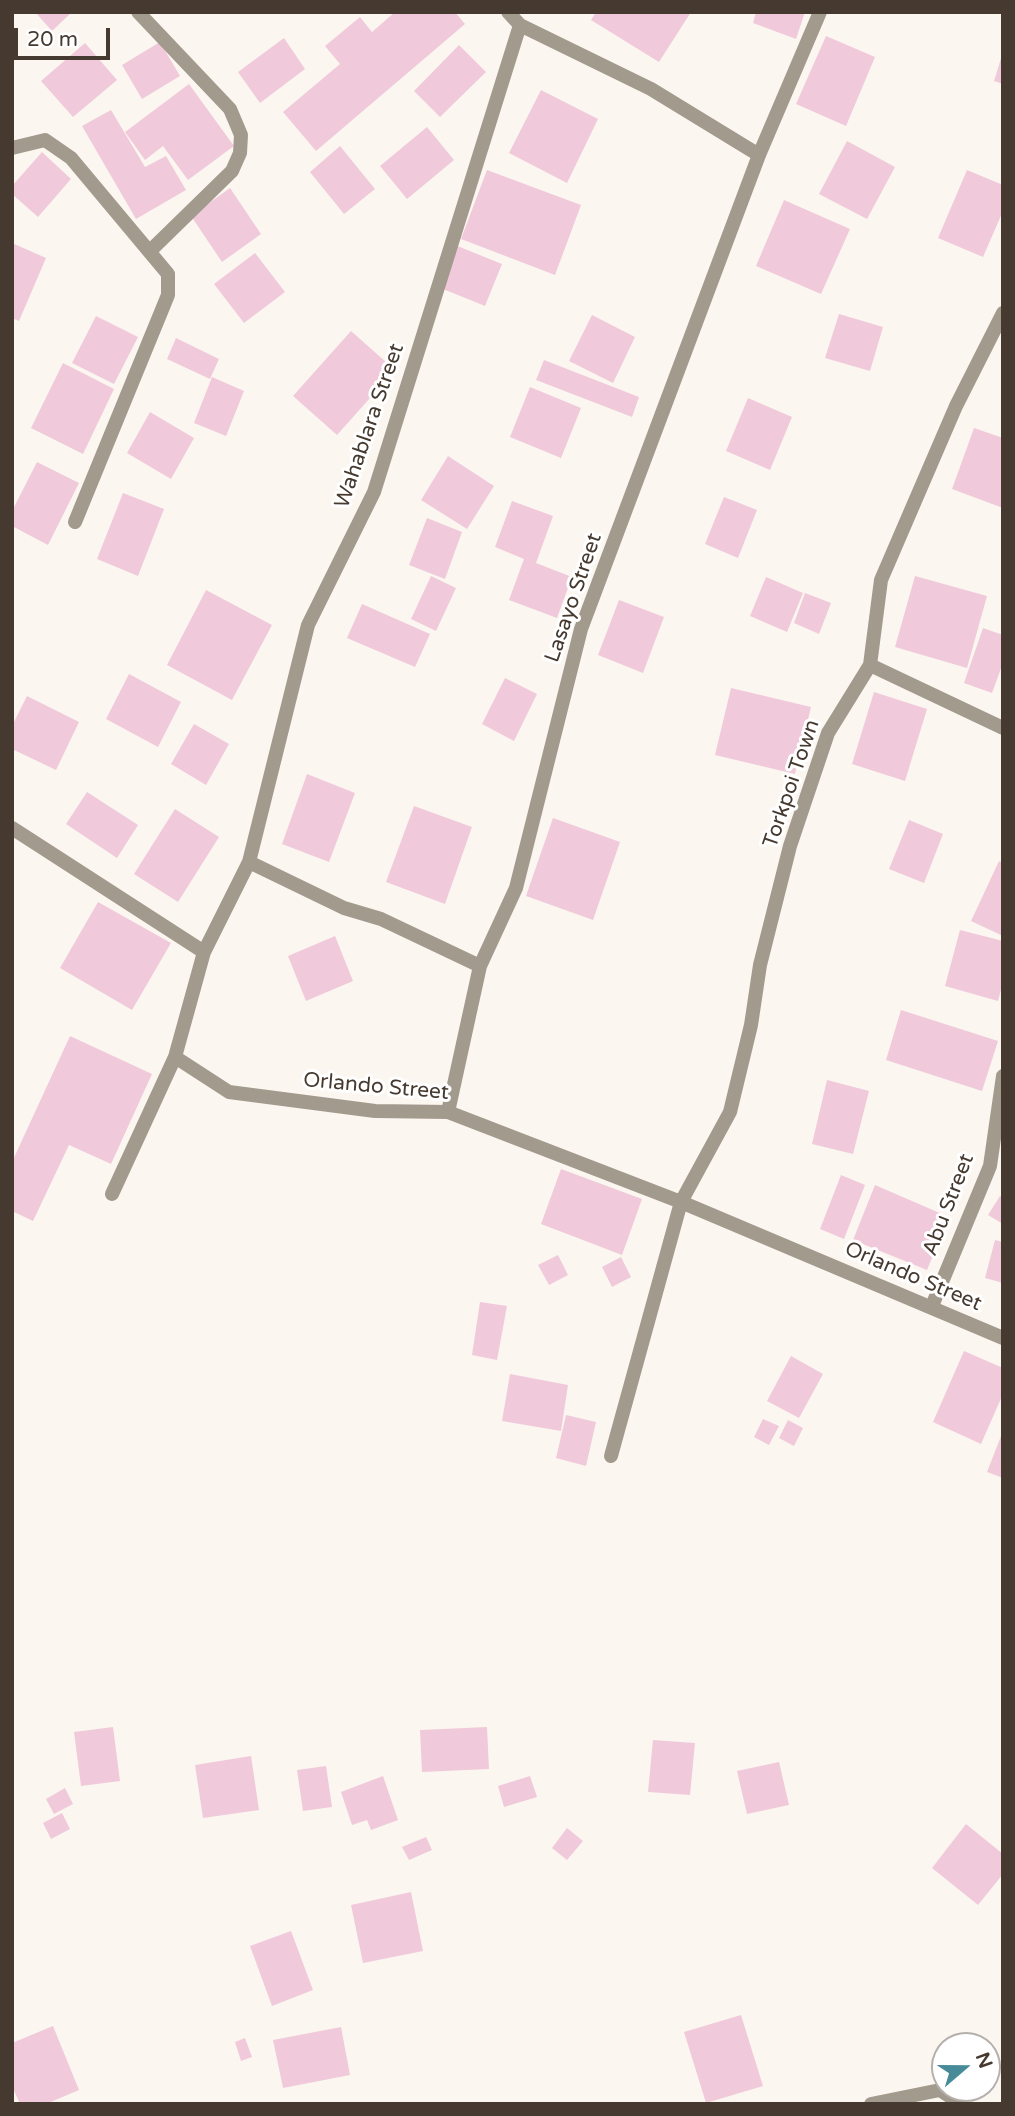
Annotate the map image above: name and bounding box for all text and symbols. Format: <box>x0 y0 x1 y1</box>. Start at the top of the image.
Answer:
scale bar <box>18 14 114 58</box>
text: 20 m <box>27 27 78 52</box>
street label: Wahablara Street <box>330 340 410 512</box>
street label: Lasayo Street <box>540 530 608 666</box>
street label: Torkpoi Town <box>758 717 826 851</box>
street label: Orlando Street <box>302 1068 450 1106</box>
street label: Abu Street <box>918 1151 980 1259</box>
street label: Orlando Street <box>841 1237 985 1317</box>
north arrow <box>931 2032 1001 2102</box>
text: N <box>971 2050 997 2071</box>

